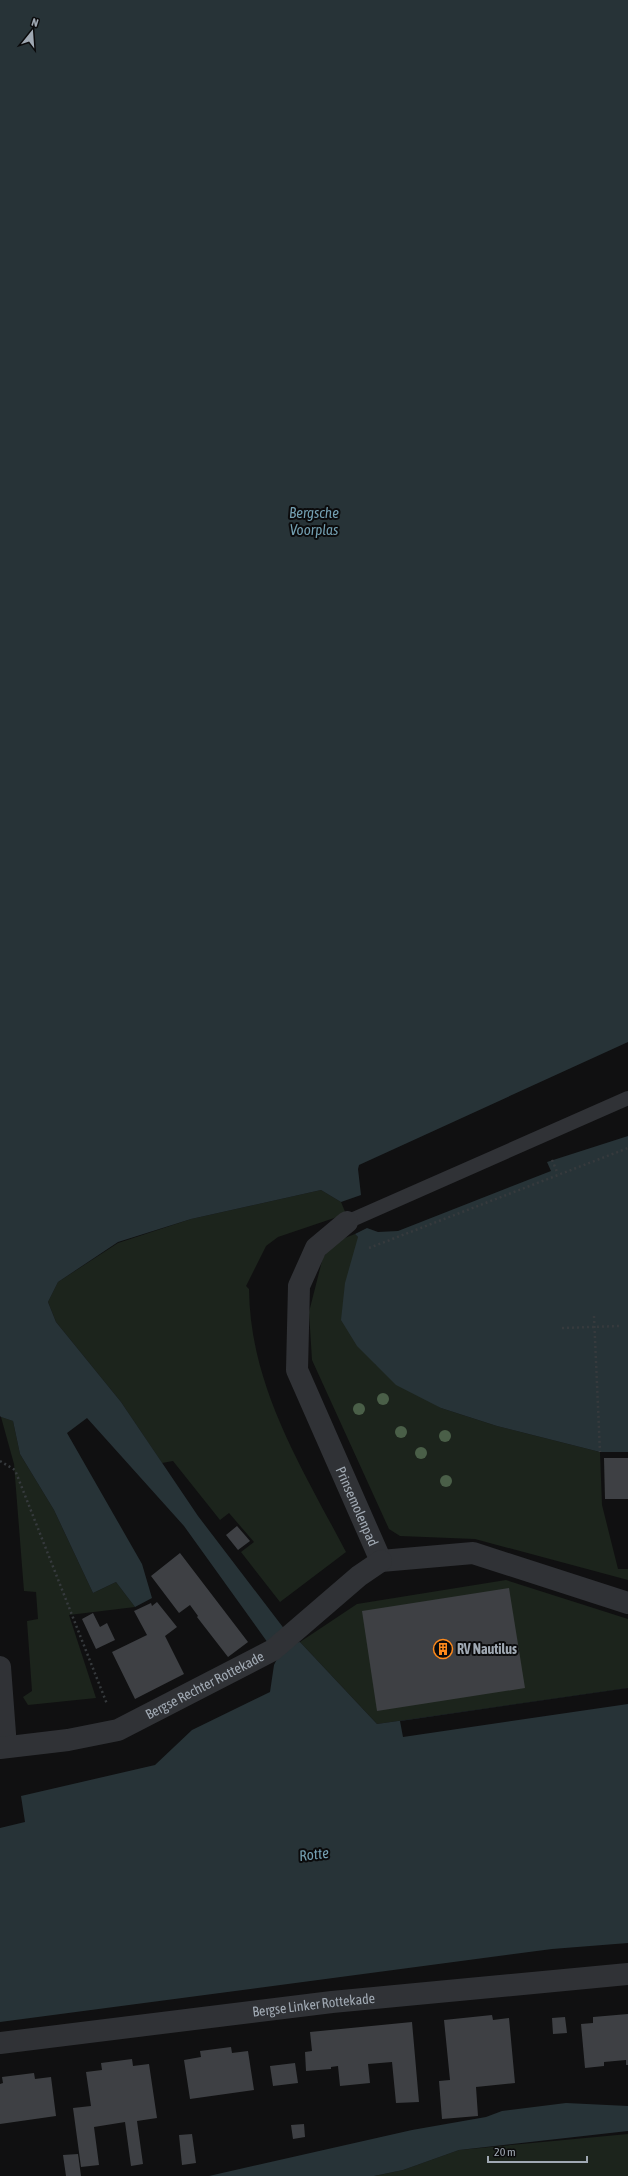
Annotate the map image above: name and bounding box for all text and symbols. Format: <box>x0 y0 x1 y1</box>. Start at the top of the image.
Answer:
north arrow <box>12 12 52 52</box>
text: N <box>30 16 40 29</box>
water label: Bergsche Voorplas <box>289 504 339 538</box>
street label: Prinsemolenpad <box>332 1464 381 1549</box>
building icon: RV Nautilus <box>432 1638 454 1660</box>
place label: RV Nautilus <box>457 1641 517 1657</box>
street label: Bergse Rechter Rottekade <box>143 1648 267 1722</box>
water label: Rotte <box>298 1844 330 1864</box>
street label: Bergse Linker Rottekade <box>251 1990 376 2020</box>
scale bar <box>488 2138 587 2164</box>
text: 20 m <box>494 2145 516 2159</box>

